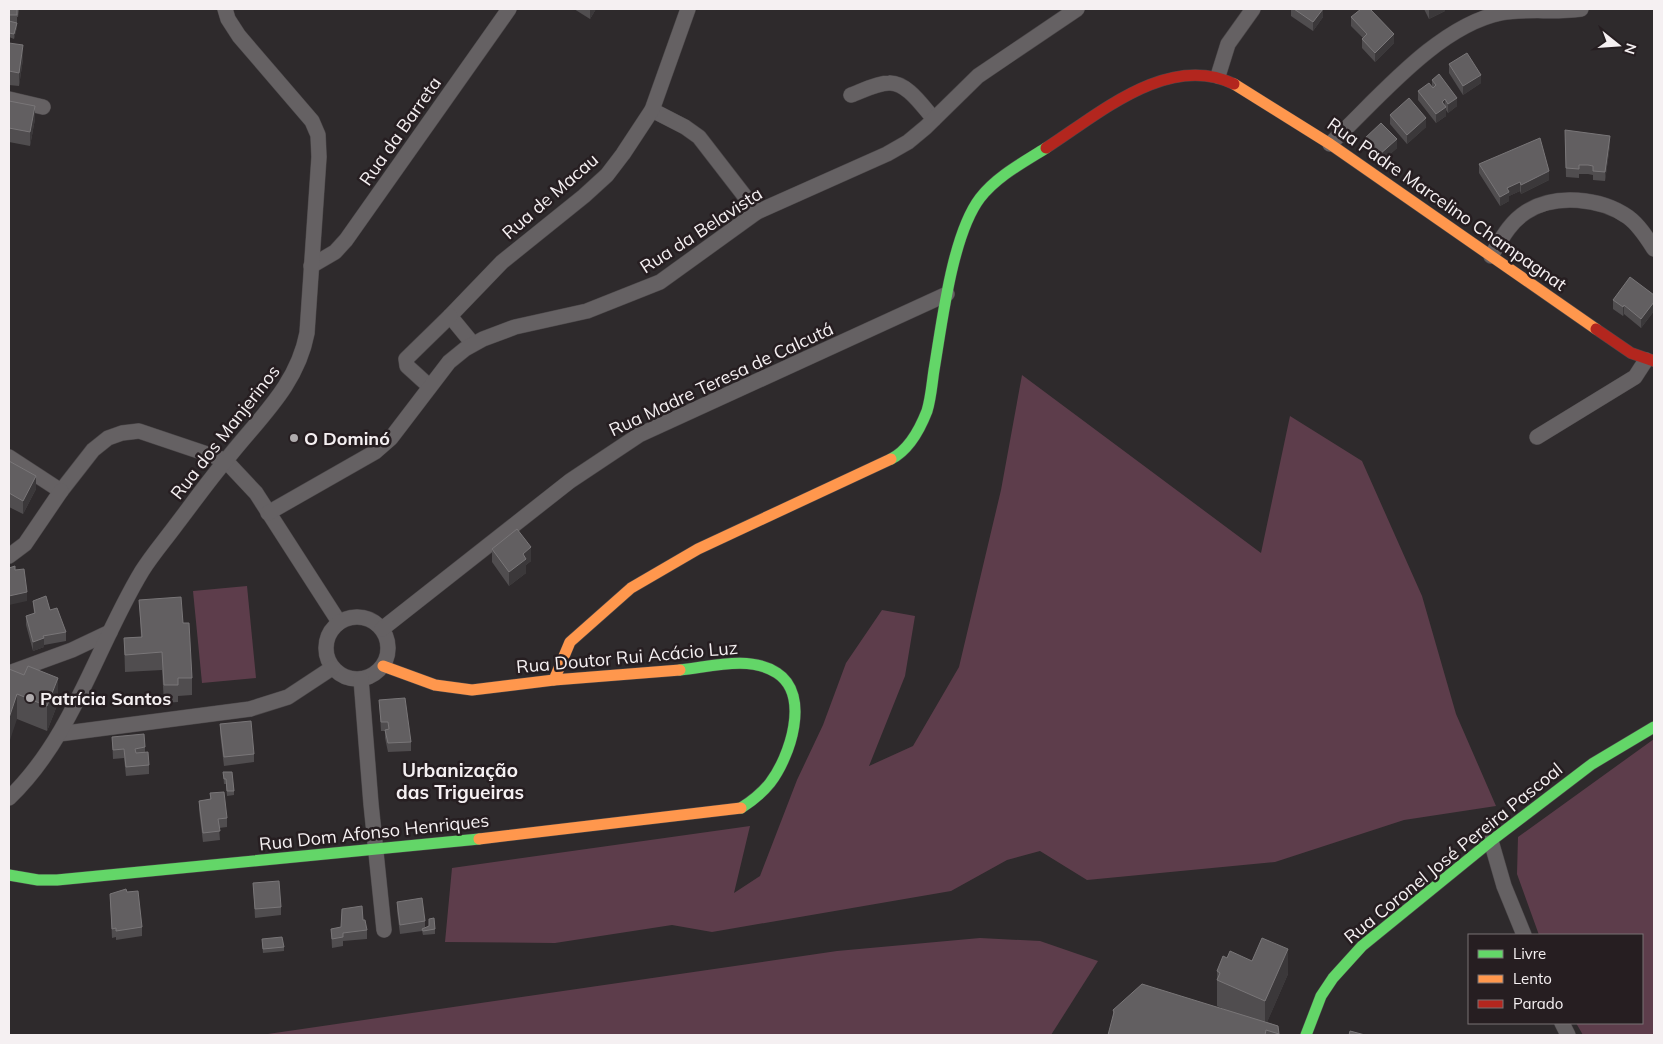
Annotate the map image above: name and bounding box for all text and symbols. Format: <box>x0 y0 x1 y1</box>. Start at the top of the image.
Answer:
north arrow <box>1593 20 1643 70</box>
text: N <box>1620 41 1641 56</box>
street label: Rua da Barreta <box>354 72 446 190</box>
street label: Rua Padre Marcelino Champagnat <box>1323 112 1571 296</box>
street label: Rua de Macau <box>497 148 603 244</box>
street label: Rua da Belavista <box>635 182 767 278</box>
street label: Rua Madre Teresa de Calcutá <box>605 317 837 441</box>
street label: Rua dos Manjerinos <box>165 360 285 504</box>
place label: O Dominó <box>304 427 390 450</box>
marker: O Dominó <box>288 432 300 444</box>
street label: Rua Doutor Rui Acácio Luz <box>515 636 739 678</box>
place label: Patrícia Santos <box>40 687 171 710</box>
marker: Patrícia Santos <box>24 692 36 704</box>
district label: Urbanização das Trigueiras <box>396 758 524 804</box>
street label: Rua Coronel José Pereira Pascoal <box>1339 758 1567 948</box>
street label: Rua Dom Afonso Henriques <box>258 808 490 856</box>
legend <box>1468 934 1643 1024</box>
text: Livre <box>1513 944 1546 963</box>
text: Lento <box>1513 969 1552 988</box>
text: Parado <box>1513 994 1563 1013</box>

